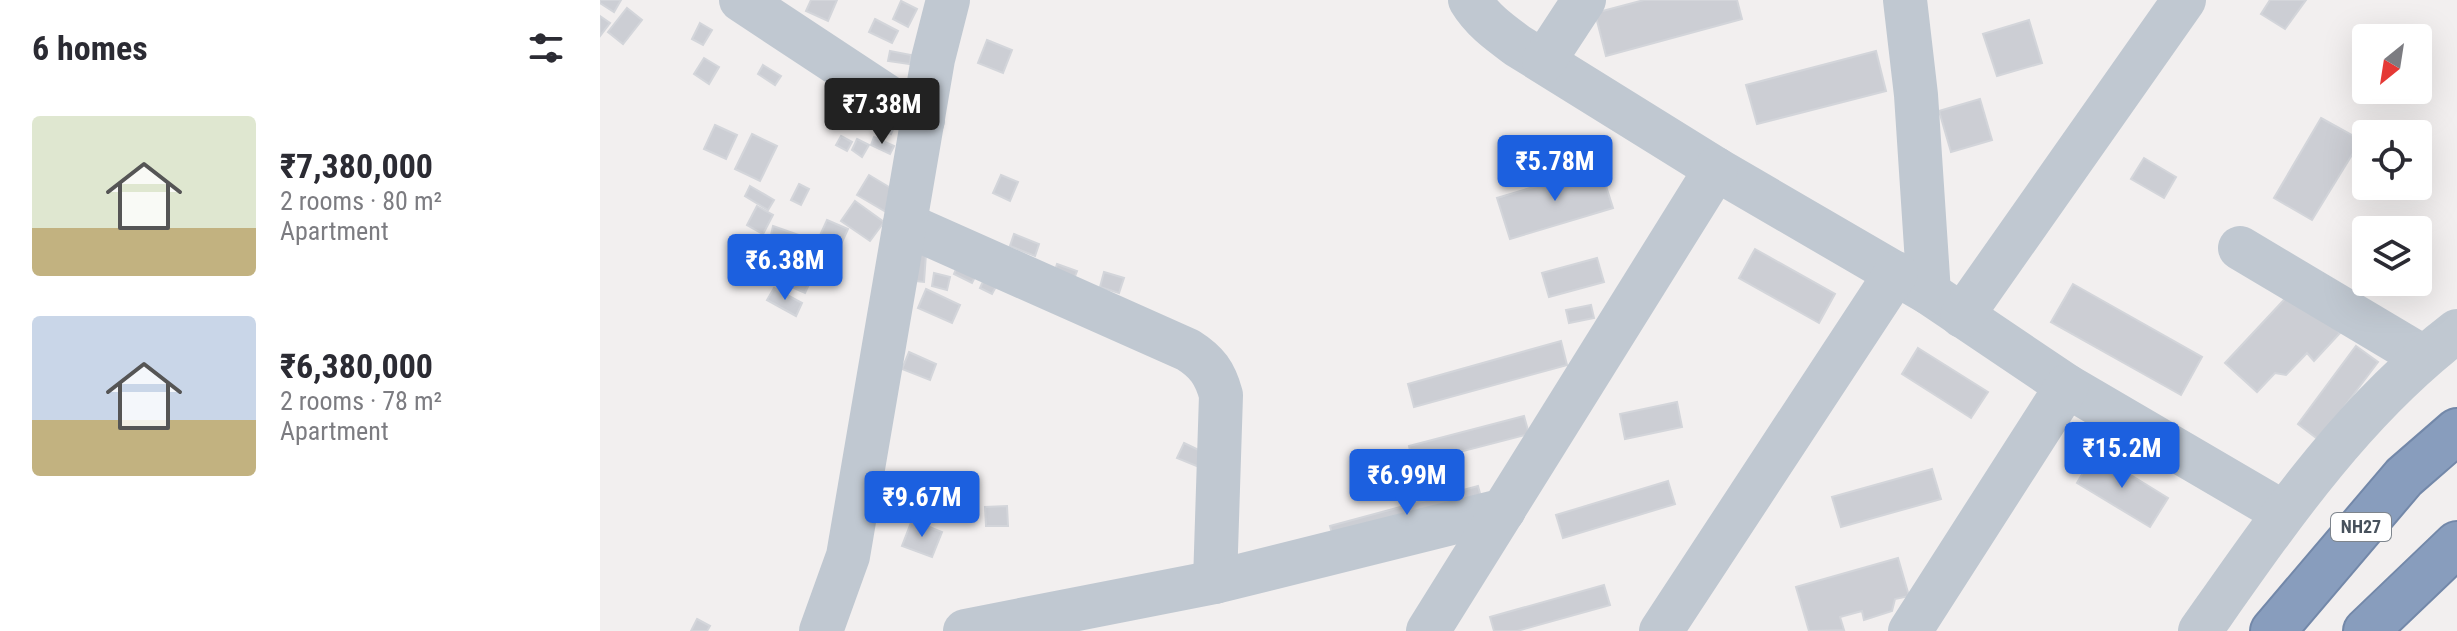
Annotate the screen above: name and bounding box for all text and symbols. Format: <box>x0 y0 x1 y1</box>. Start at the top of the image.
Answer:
north arrow <box>2352 24 2432 104</box>
map controls <box>2352 24 2432 296</box>
icon: filters <box>524 26 568 70</box>
text: 6 homes <box>32 28 148 68</box>
pin: ₹7.38M <box>817 78 947 146</box>
text: ₹7.38M <box>843 89 922 119</box>
button: locate <box>2352 120 2432 200</box>
pin: ₹5.78M <box>1490 135 1620 203</box>
text: ₹7,380,000 <box>280 146 433 186</box>
text: ₹5.78M <box>1516 146 1595 176</box>
icon: home <box>96 148 192 244</box>
text: 2 rooms · 80 m² <box>280 186 442 216</box>
text: Apartment <box>280 216 389 246</box>
button: layers <box>2352 216 2432 296</box>
pin: ₹6.38M <box>720 234 850 302</box>
text: ₹6.38M <box>746 245 825 275</box>
text: ₹6,380,000 <box>280 346 433 386</box>
icon: home <box>96 348 192 444</box>
text: 2 rooms · 78 m² <box>280 386 442 416</box>
text: Apartment <box>280 416 389 446</box>
pin: ₹15.2M <box>2057 422 2187 490</box>
text: ₹15.2M <box>2083 433 2162 463</box>
pin: ₹6.99M <box>1342 449 1472 517</box>
text: ₹6.99M <box>1368 460 1447 490</box>
pin: ₹9.67M <box>857 471 987 539</box>
text: ₹9.67M <box>883 482 962 512</box>
road number: NH27 <box>2331 513 2391 541</box>

